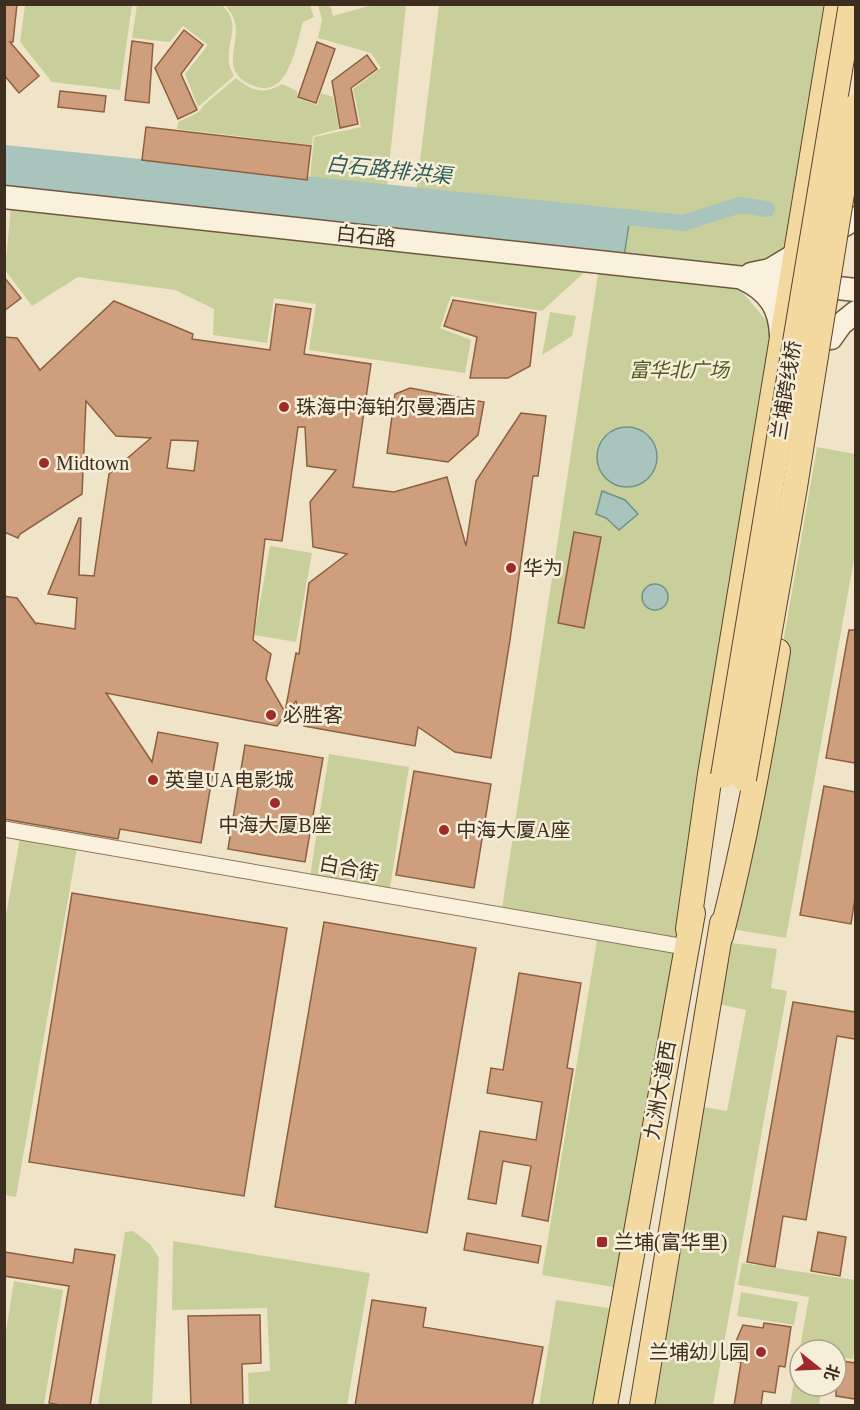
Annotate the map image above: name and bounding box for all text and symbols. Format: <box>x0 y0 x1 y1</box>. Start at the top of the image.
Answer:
water label: 白石路排洪渠 <box>325 151 456 189</box>
street label: 白石路 <box>335 222 397 250</box>
street label: 兰埔跨线桥 <box>767 339 805 441</box>
park label: 富华北广场 <box>629 359 731 381</box>
place label: 珠海中海铂尔曼酒店 <box>296 396 476 418</box>
marker: 珠海中海铂尔曼酒店 <box>277 400 291 414</box>
place label: Midtown <box>56 452 129 474</box>
marker: Midtown <box>37 456 51 470</box>
place label: 华为 <box>523 557 563 579</box>
marker: 华为 <box>504 561 518 575</box>
place label: 必胜客 <box>283 704 343 726</box>
marker: 必胜客 <box>264 708 278 722</box>
place label: 英皇UA电影城 <box>165 769 294 791</box>
marker: 英皇UA电影城 <box>146 773 160 787</box>
marker: 中海大厦B座 <box>268 796 282 810</box>
place label: 中海大厦B座 <box>218 814 332 836</box>
place label: 中海大厦A座 <box>456 819 570 841</box>
marker: 中海大厦A座 <box>437 823 451 837</box>
street label: 白合街 <box>318 852 380 884</box>
street label: 九洲大道西 <box>640 1039 680 1141</box>
place label: 兰埔(富华里) <box>614 1231 727 1254</box>
marker: 兰埔(富华里) <box>595 1235 609 1249</box>
north arrow <box>788 1338 848 1398</box>
place label: 兰埔幼儿园 <box>649 1341 749 1363</box>
marker: 兰埔幼儿园 <box>754 1345 768 1359</box>
text: 北 <box>821 1362 842 1383</box>

